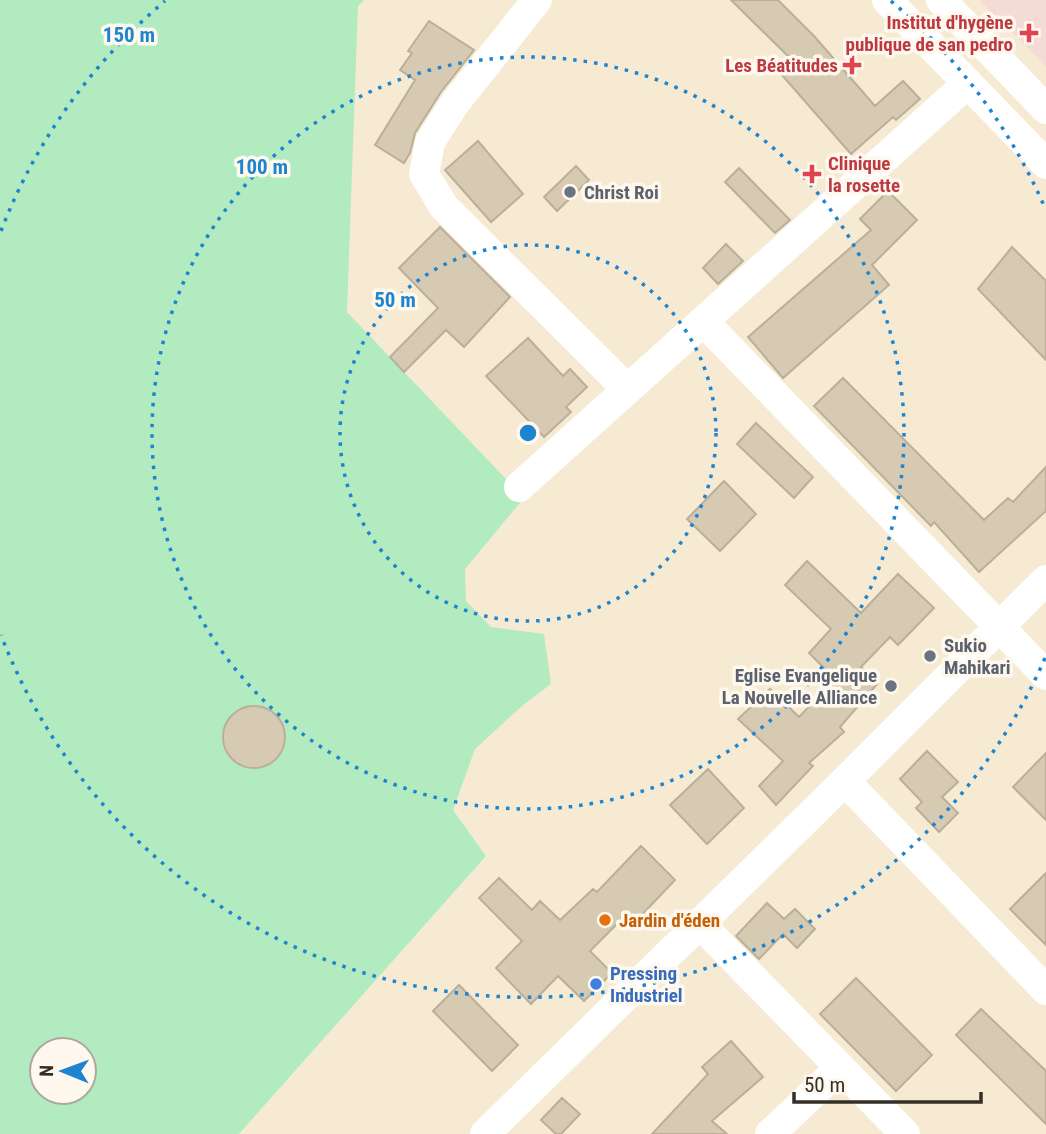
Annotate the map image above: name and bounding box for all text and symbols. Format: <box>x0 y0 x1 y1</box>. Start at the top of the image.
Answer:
place label: Institut d'hygène publique de san pedro <box>845 11 1013 56</box>
text: 150 m <box>103 23 155 47</box>
marker: Institut d'hygène publique de san pedro <box>1019 23 1039 43</box>
place label: Les Béatitudes <box>725 54 838 77</box>
marker: Les Béatitudes <box>844 57 860 73</box>
place label: Clinique la rosette <box>828 152 900 197</box>
text: 100 m <box>236 155 288 179</box>
marker: Clinique la rosette <box>802 164 822 184</box>
place label: Christ Roi <box>584 181 659 204</box>
marker: Christ Roi <box>562 184 578 200</box>
text: 50 m <box>374 288 416 312</box>
centre of rings <box>516 421 540 445</box>
place label: Sukio Mahikari <box>944 634 1011 679</box>
marker: Sukio Mahikari <box>922 648 938 664</box>
place label: Eglise Evangelique La Nouvelle Alliance <box>722 664 877 709</box>
marker: Eglise Evangelique La Nouvelle Alliance <box>883 678 899 694</box>
place label: Jardin d'éden <box>619 909 720 932</box>
marker: Jardin d'éden <box>597 912 613 928</box>
place label: Pressing Industriel <box>610 962 683 1007</box>
marker: Pressing Industriel <box>588 976 604 992</box>
north arrow <box>28 1036 98 1106</box>
scale bar <box>794 1060 981 1104</box>
text: N <box>35 1065 58 1077</box>
text: 50 m <box>804 1073 845 1097</box>

